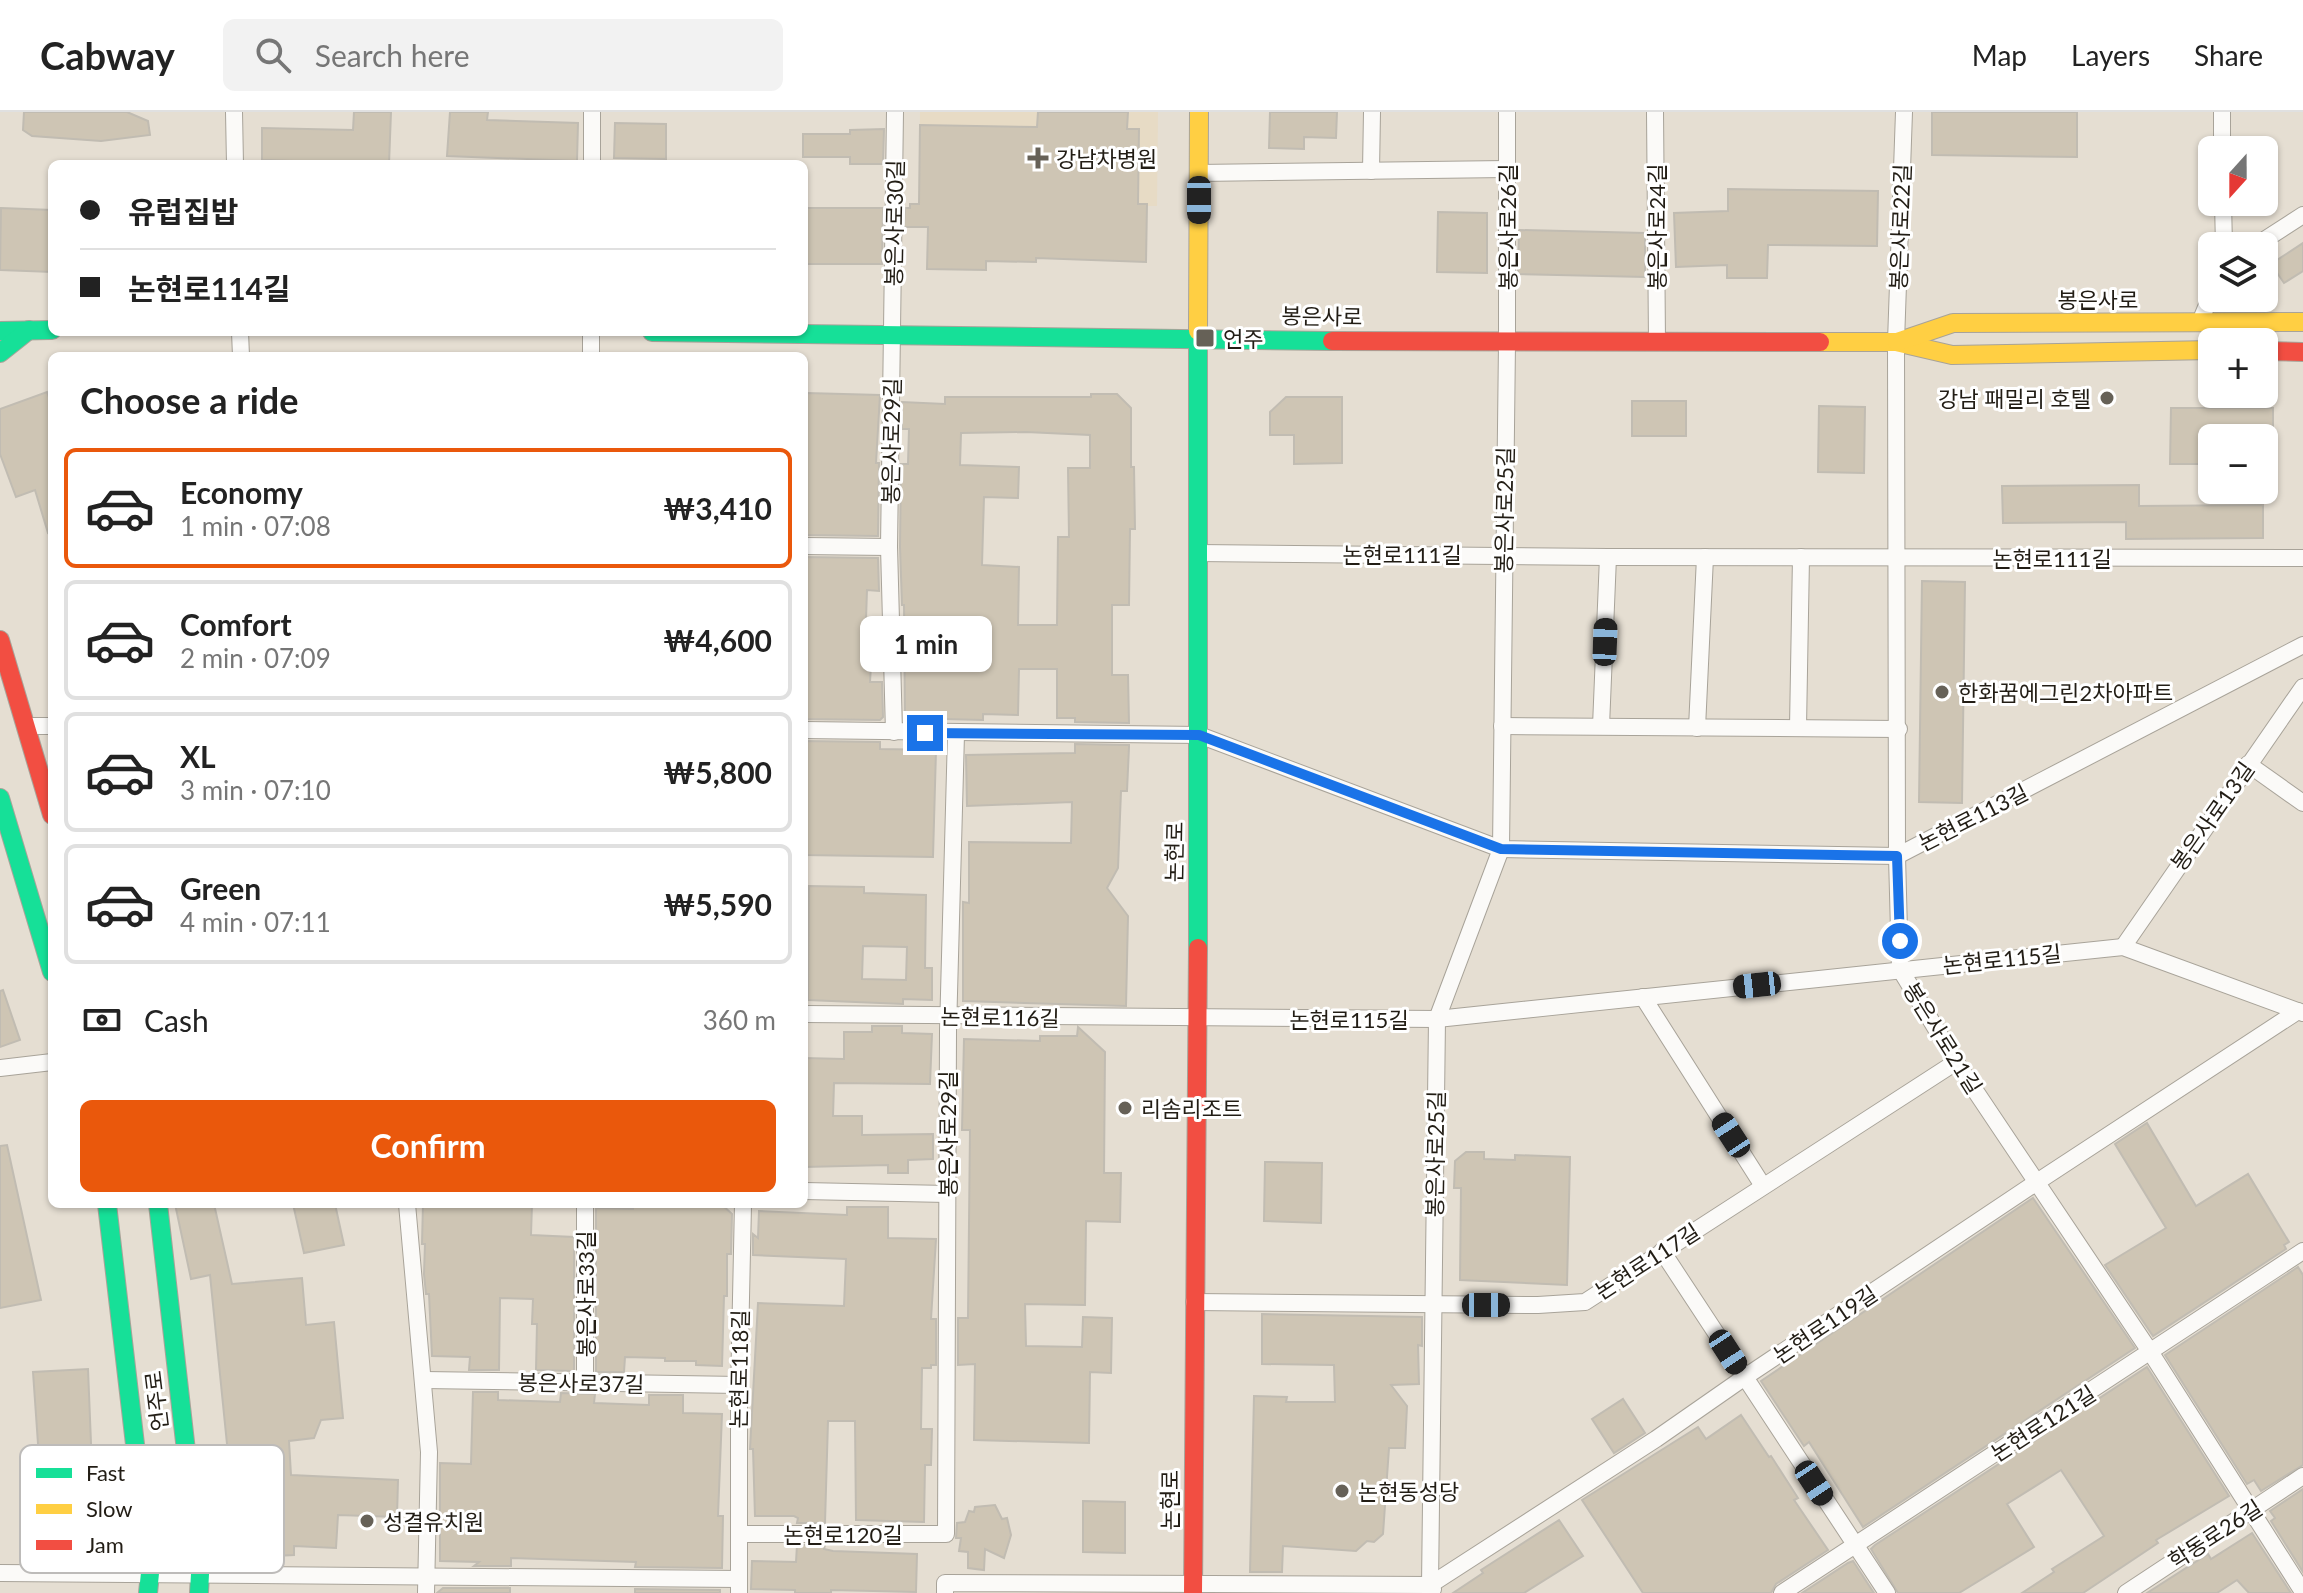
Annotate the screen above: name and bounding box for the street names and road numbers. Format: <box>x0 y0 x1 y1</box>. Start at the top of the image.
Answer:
street label: 봉은사로30길 <box>879 159 909 287</box>
street label: 봉은사로22길 <box>1884 163 1916 291</box>
street label: 봉은사로26길 <box>1494 164 1521 290</box>
street label: 봉은사로24길 <box>1643 164 1670 290</box>
street label: 봉은사로 <box>2058 286 2138 313</box>
street label: 봉은사로 <box>1281 302 1363 330</box>
street label: 봉은사로29길 <box>876 377 906 505</box>
street label: 봉은사로25길 <box>1489 446 1519 574</box>
street label: 논현로111길 <box>1342 541 1462 568</box>
street label: 논현로111길 <box>1992 545 2112 572</box>
street label: 봉은사로13길 <box>2165 756 2259 876</box>
street label: 논현로113길 <box>1914 778 2032 856</box>
street label: 논현로 <box>1160 821 1188 883</box>
street label: 논현로115길 <box>1941 939 2063 979</box>
street label: 봉은사로21길 <box>1898 977 1988 1099</box>
street label: 논현로116길 <box>940 1002 1060 1032</box>
street label: 논현로115길 <box>1289 1006 1409 1033</box>
street label: 봉은사로29길 <box>934 1071 961 1197</box>
street label: 봉은사로25길 <box>1420 1090 1450 1218</box>
street label: 논현로117길 <box>1590 1217 1704 1305</box>
street label: 봉은사로33길 <box>572 1231 599 1357</box>
street label: 논현로119길 <box>1768 1279 1882 1369</box>
street label: 논현로118길 <box>724 1309 754 1429</box>
street label: 봉은사로37길 <box>517 1368 645 1398</box>
street label: 언주로 <box>139 1369 173 1433</box>
street label: 논현로121길 <box>1986 1379 2100 1467</box>
street label: 논현로 <box>1156 1470 1183 1530</box>
street label: 학동로26길 <box>2163 1494 2267 1574</box>
street label: 논현로120길 <box>783 1521 903 1548</box>

